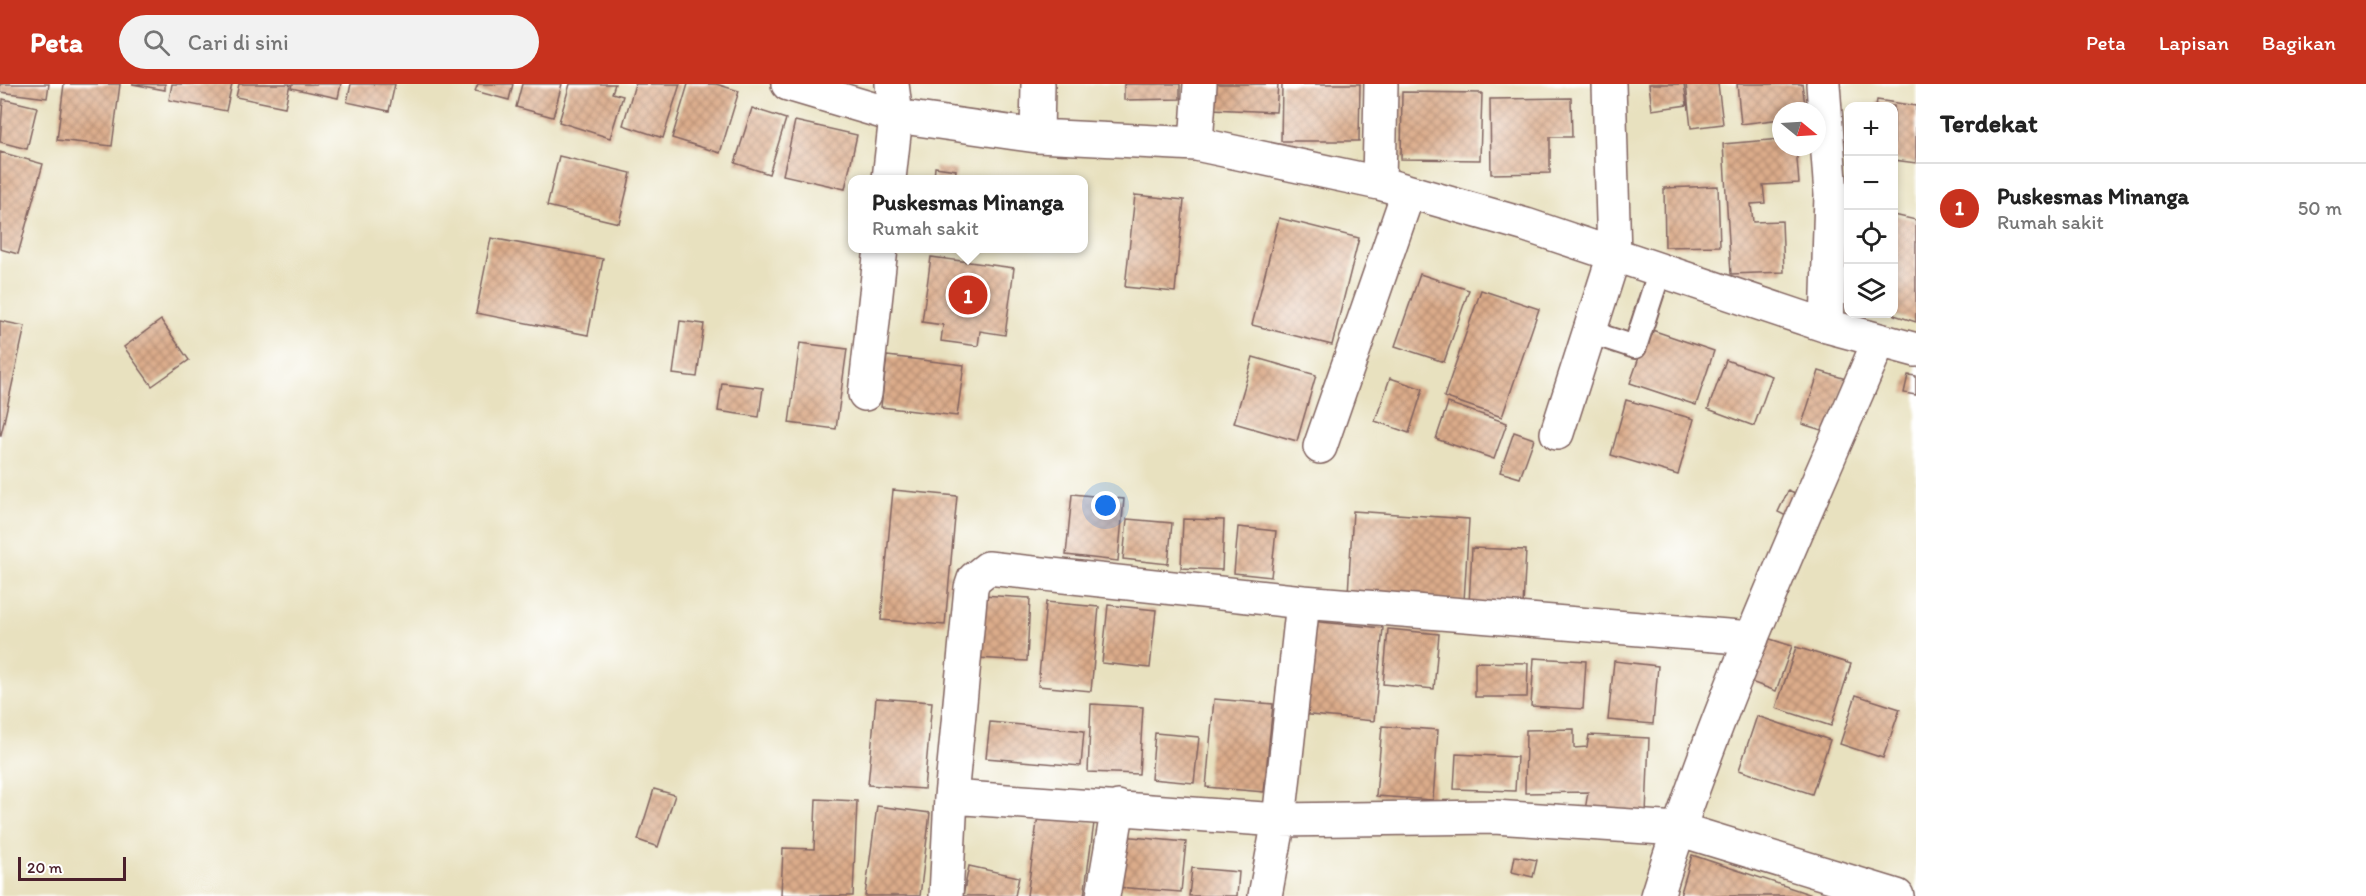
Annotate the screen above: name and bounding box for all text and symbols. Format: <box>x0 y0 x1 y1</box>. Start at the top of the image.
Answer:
search box <box>119 15 539 69</box>
text: Peta <box>30 25 83 59</box>
icon: search <box>140 26 173 59</box>
text: Cari di sini <box>188 29 289 56</box>
text: Peta <box>2086 30 2126 55</box>
text: Lapisan <box>2159 30 2229 55</box>
text: Bagikan <box>2262 30 2336 55</box>
north arrow <box>1772 102 1826 156</box>
map controls <box>1844 102 1898 318</box>
button: + <box>1844 102 1898 156</box>
text: Terdekat <box>1940 107 2038 139</box>
button: − <box>1844 156 1898 210</box>
popup <box>848 175 1088 253</box>
text: Puskesmas Minanga <box>1997 183 2189 210</box>
text: Puskesmas Minanga <box>872 189 1064 216</box>
text: 1 <box>1955 196 1964 220</box>
text: 50 m <box>2298 196 2342 220</box>
button: locate <box>1844 210 1898 264</box>
text: Rumah sakit <box>1997 210 2104 234</box>
text: Rumah sakit <box>872 216 979 240</box>
button: layers <box>1844 264 1898 318</box>
pin: 1 <box>948 272 988 318</box>
your location <box>1091 491 1120 520</box>
scale bar <box>18 854 126 882</box>
text: 20 m <box>27 858 62 877</box>

